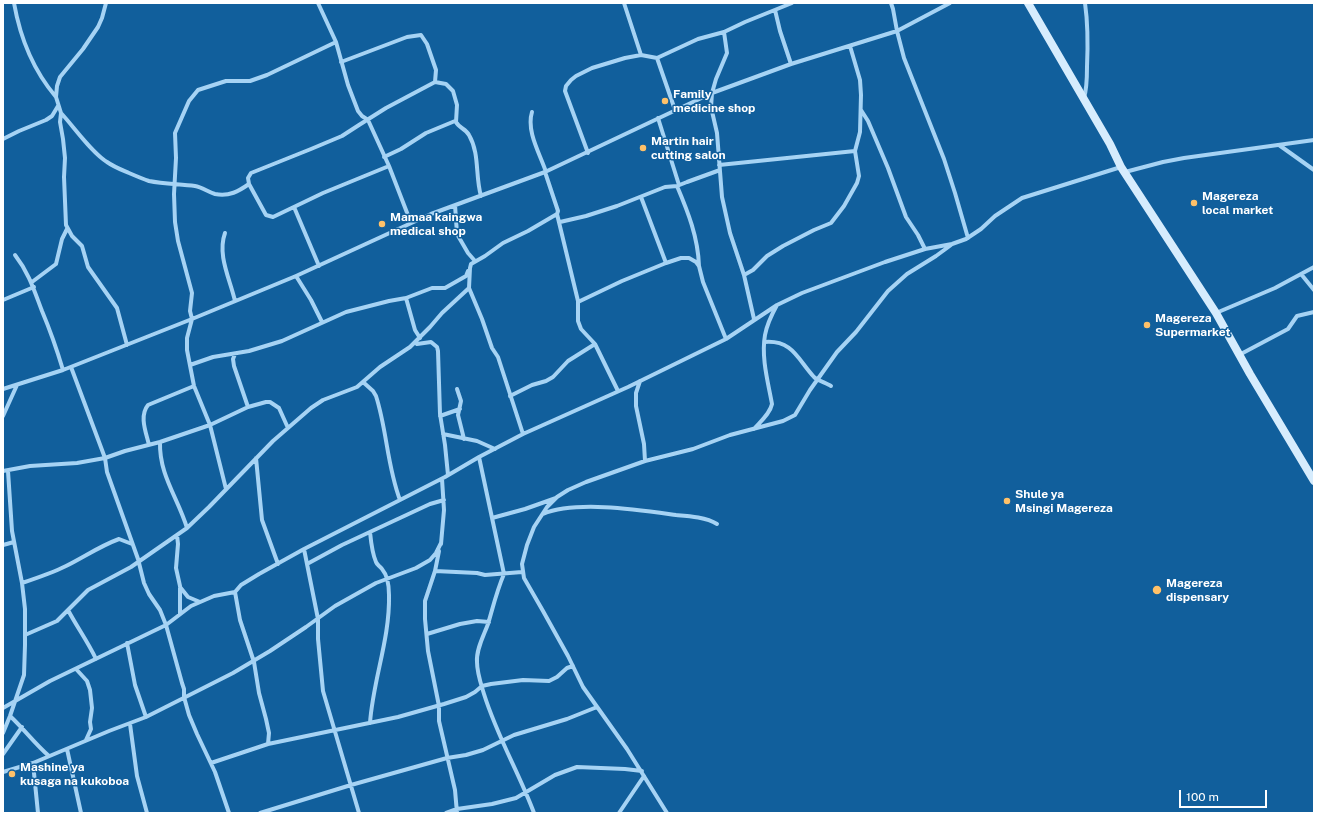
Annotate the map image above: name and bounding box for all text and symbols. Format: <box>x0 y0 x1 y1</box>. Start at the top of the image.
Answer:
place label: Family medicine shop <box>673 87 755 115</box>
marker: Family medicine shop <box>660 96 670 106</box>
place label: Martin hair cutting salon <box>651 134 726 162</box>
marker: Martin hair cutting salon <box>638 143 648 153</box>
place label: Magereza local market <box>1202 189 1273 217</box>
marker: Magereza local market <box>1189 198 1199 208</box>
place label: Mamaa kaingwa medical shop <box>390 210 482 238</box>
marker: Mamaa kaingwa medical shop <box>377 219 387 229</box>
place label: Magereza Supermarket <box>1155 311 1230 339</box>
marker: Magereza Supermarket <box>1142 320 1152 330</box>
place label: Shule ya Msingi Magereza <box>1015 487 1113 515</box>
marker: Shule ya Msingi Magereza <box>1002 496 1012 506</box>
place label: Magereza dispensary <box>1166 576 1229 604</box>
marker: Magereza dispensary <box>1151 584 1163 596</box>
place label: Mashine ya kusaga na kukoboa <box>20 760 129 788</box>
marker: Mashine ya kusaga na kukoboa <box>7 769 17 779</box>
scale bar <box>1181 782 1269 808</box>
text: 100 m <box>1186 790 1219 804</box>

